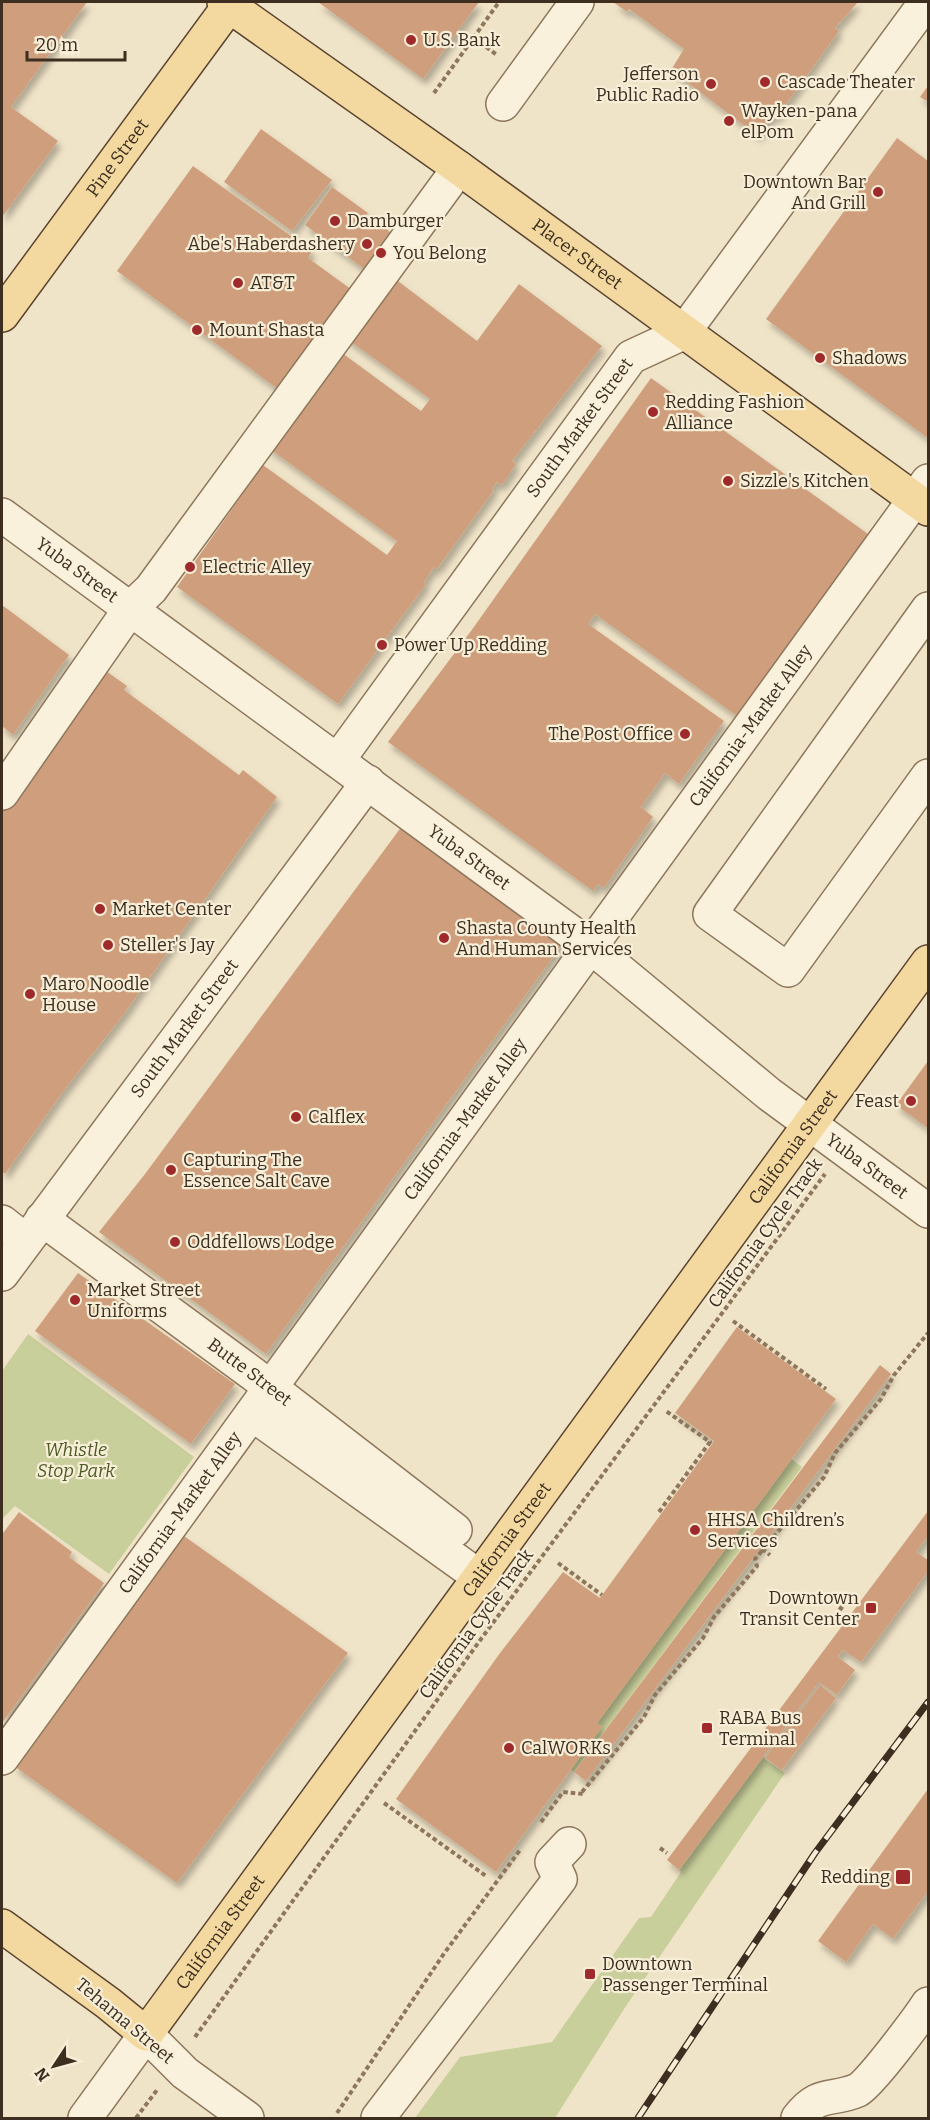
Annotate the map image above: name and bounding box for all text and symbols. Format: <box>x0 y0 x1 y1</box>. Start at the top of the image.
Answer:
scale bar <box>27 24 124 62</box>
place label: U.S. Bank <box>423 29 501 51</box>
marker: U.S. Bank <box>404 33 418 47</box>
text: 20 m <box>36 34 78 56</box>
place label: Jefferson Public Radio <box>596 63 700 106</box>
place label: Cascade Theater <box>777 71 915 93</box>
marker: Cascade Theater <box>758 75 772 89</box>
marker: Jefferson Public Radio <box>704 77 718 91</box>
place label: Wayken-pana elPom <box>741 100 858 143</box>
street label: Pine Street <box>81 114 154 201</box>
marker: Wayken-pana elPom <box>722 114 736 128</box>
place label: Downtown Bar And Grill <box>743 171 866 214</box>
marker: Downtown Bar And Grill <box>871 185 885 199</box>
place label: Damburger <box>347 210 443 232</box>
marker: Damburger <box>328 214 342 228</box>
street label: Placer Street <box>528 214 627 295</box>
place label: Abe's Haberdashery <box>187 233 355 255</box>
marker: Abe's Haberdashery <box>360 237 374 251</box>
place label: You Belong <box>393 242 487 264</box>
marker: You Belong <box>374 246 388 260</box>
place label: AT&T <box>250 272 295 294</box>
marker: AT&T <box>231 276 245 290</box>
place label: Mount Shasta <box>209 319 325 341</box>
marker: Mount Shasta <box>190 323 204 337</box>
place label: Shadows <box>832 347 907 369</box>
marker: Shadows <box>813 351 827 365</box>
street label: South Market Street <box>522 353 638 502</box>
place label: Redding Fashion Alliance <box>665 391 805 434</box>
marker: Redding Fashion Alliance <box>646 405 660 419</box>
place label: Sizzle's Kitchen <box>740 470 869 492</box>
marker: Sizzle's Kitchen <box>721 474 735 488</box>
street label: Yuba Street <box>32 533 123 608</box>
place label: Electric Alley <box>202 556 312 578</box>
marker: Electric Alley <box>183 560 197 574</box>
place label: Power Up Redding <box>394 634 547 656</box>
marker: Power Up Redding <box>375 638 389 652</box>
street label: California-Market Alley <box>684 640 817 811</box>
place label: The Post Office <box>548 723 673 745</box>
marker: The Post Office <box>678 727 692 741</box>
street label: Yuba Street <box>424 820 515 895</box>
place label: Market Center <box>112 898 231 920</box>
marker: Market Center <box>93 902 107 916</box>
place label: Shasta County Health And Human Services <box>456 917 636 960</box>
marker: Shasta County Health And Human Services <box>437 931 451 945</box>
place label: Steller's Jay <box>120 934 215 956</box>
marker: Steller's Jay <box>101 938 115 952</box>
street label: South Market Street <box>126 955 244 1102</box>
place label: Maro Noodle House <box>42 973 149 1016</box>
marker: Maro Noodle House <box>23 987 37 1001</box>
street label: California-Market Alley <box>399 1033 532 1205</box>
street label: California Street <box>744 1085 843 1209</box>
place label: Feast <box>855 1090 899 1112</box>
marker: Feast <box>904 1094 918 1108</box>
place label: Calflex <box>308 1106 365 1128</box>
marker: Calflex <box>289 1110 303 1124</box>
street label: Yuba Street <box>822 1129 913 1204</box>
place label: Capturing The Essence Salt Cave <box>183 1149 330 1192</box>
street label: California Cycle Track <box>703 1153 827 1312</box>
marker: Capturing The Essence Salt Cave <box>164 1163 178 1177</box>
place label: Oddfellows Lodge <box>187 1231 335 1253</box>
marker: Oddfellows Lodge <box>168 1235 182 1249</box>
place label: Market Street Uniforms <box>87 1279 201 1322</box>
marker: Market Street Uniforms <box>68 1293 82 1307</box>
street label: Butte Street <box>203 1333 297 1411</box>
street label: California-Market Alley <box>114 1427 246 1598</box>
park label: Whistle Stop Park <box>37 1439 115 1482</box>
street label: California Street <box>457 1478 556 1601</box>
place label: HHSA Children’s Services <box>707 1509 845 1552</box>
marker: HHSA Children’s Services <box>688 1523 702 1537</box>
street label: California Cycle Track <box>414 1544 538 1703</box>
place label: Downtown Transit Center <box>740 1587 860 1630</box>
marker: Downtown Transit Center <box>864 1601 878 1615</box>
place label: RABA Bus Terminal <box>719 1707 801 1750</box>
marker: RABA Bus Terminal <box>700 1721 714 1735</box>
place label: CalWORKs <box>521 1737 611 1759</box>
marker: CalWORKs <box>502 1741 516 1755</box>
place label: Redding <box>821 1866 890 1888</box>
marker: Redding <box>894 1868 912 1886</box>
street label: California Street <box>171 1870 270 1994</box>
place label: Downtown Passenger Terminal <box>602 1953 768 1996</box>
marker: Downtown Passenger Terminal <box>583 1967 597 1981</box>
street label: Tehama Street <box>71 1973 179 2069</box>
north arrow <box>24 2036 84 2096</box>
text: N <box>31 2064 54 2085</box>

